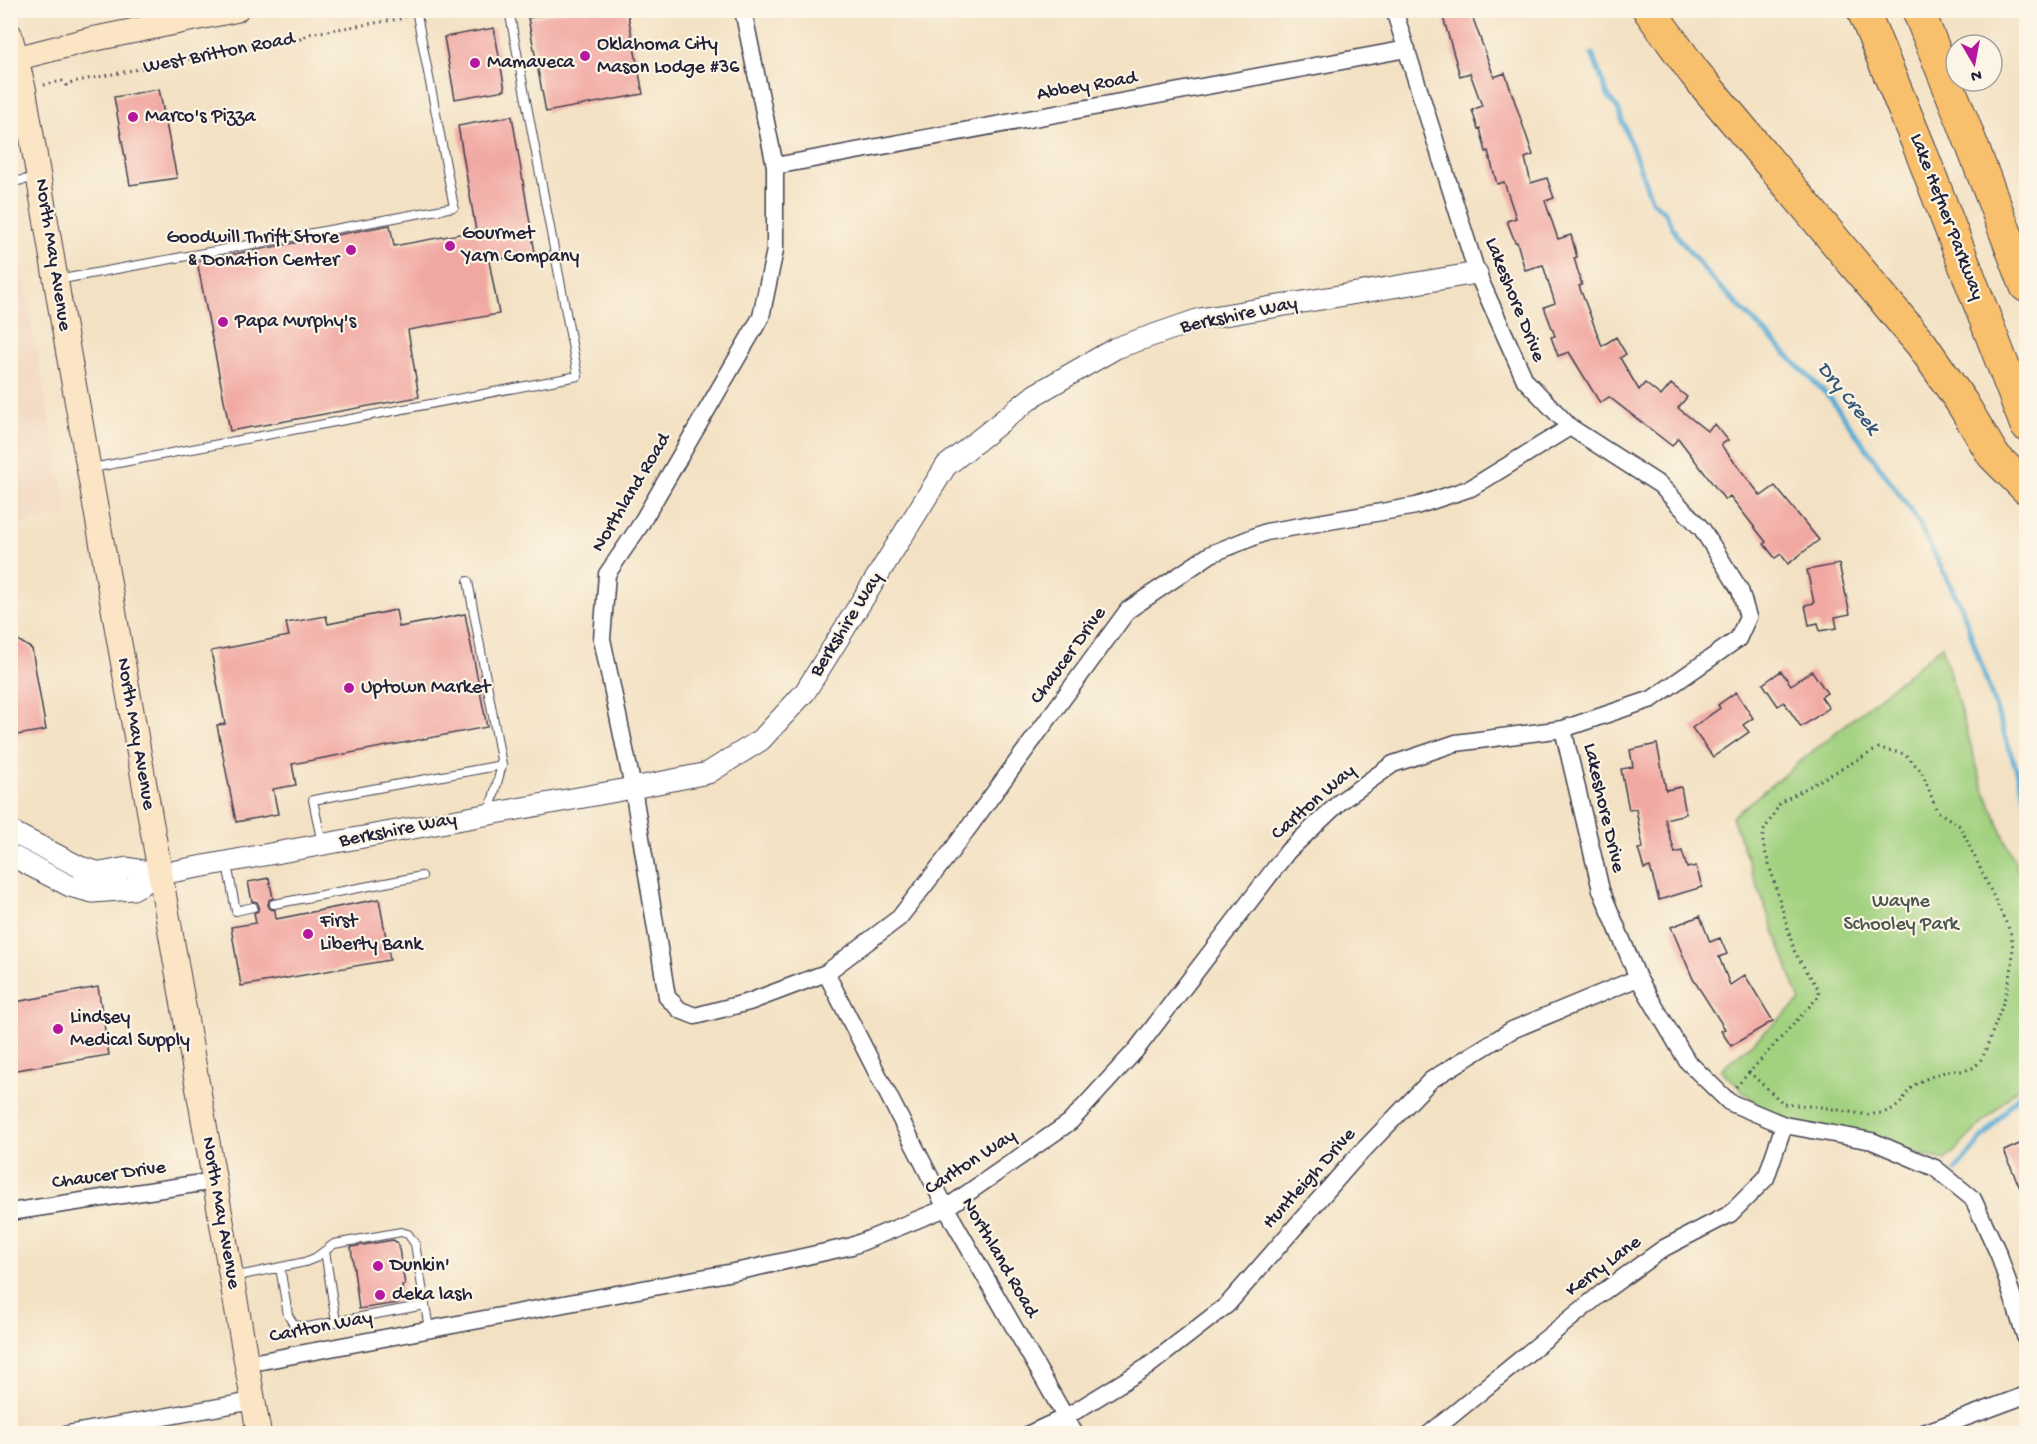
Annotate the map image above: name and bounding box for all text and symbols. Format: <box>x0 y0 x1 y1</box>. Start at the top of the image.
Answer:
street label: West Britton Road <box>141 28 299 80</box>
north arrow <box>1944 33 2004 93</box>
place label: Oklahoma City Mason Lodge #36 <box>597 34 740 80</box>
marker: Oklahoma City Mason Lodge #36 <box>578 49 592 63</box>
place label: Mamaveca <box>487 52 575 75</box>
marker: Mamaveca <box>468 56 482 70</box>
text: N <box>1969 64 1983 85</box>
street label: Abbey Road <box>1035 66 1141 107</box>
place label: Marco's Pizza <box>145 106 256 129</box>
marker: Marco's Pizza <box>126 110 140 124</box>
street label: Lake Hefner Parkway <box>1904 130 1988 304</box>
street label: North May Avenue <box>29 177 75 333</box>
place label: Gourmet Yarn Company <box>460 223 580 269</box>
place label: Goodwill Thrift Store & Donation Center <box>166 227 341 273</box>
street label: Lakeshore Drive <box>1479 235 1550 366</box>
marker: Gourmet Yarn Company <box>443 239 457 253</box>
marker: Goodwill Thrift Store & Donation Center <box>344 243 358 257</box>
street label: Berkshire Way <box>1177 292 1300 340</box>
place label: Papa Murphy's <box>234 311 357 334</box>
marker: Papa Murphy's <box>216 315 230 329</box>
water label: Dry Creek <box>1810 358 1886 442</box>
street label: Northland Road <box>587 427 678 557</box>
street label: Berkshire Way <box>805 568 888 682</box>
street label: Chaucer Drive <box>1026 602 1112 709</box>
street label: North May Avenue <box>110 656 160 812</box>
place label: Uptown Market <box>361 677 492 700</box>
marker: Uptown Market <box>342 681 356 695</box>
street label: Lakeshore Drive <box>1577 741 1629 875</box>
street label: Carlton Way <box>1267 760 1361 846</box>
street label: Berkshire Way <box>336 808 459 854</box>
park label: Wayne Schooley Park <box>1843 891 1961 937</box>
place label: First Liberty Bank <box>319 911 424 957</box>
marker: First Liberty Bank <box>301 927 315 941</box>
place label: Lindsey Medical Supply <box>70 1007 190 1053</box>
marker: Lindsey Medical Supply <box>51 1022 65 1036</box>
street label: Huntleigh Drive <box>1259 1123 1362 1234</box>
street label: Carlton Way <box>921 1125 1021 1201</box>
street label: North May Avenue <box>195 1135 245 1291</box>
street label: Chaucer Drive <box>51 1157 168 1195</box>
street label: Northland Road <box>955 1194 1044 1324</box>
street label: Kerry Lane <box>1562 1231 1647 1303</box>
place label: Dunkin' <box>388 1255 450 1278</box>
marker: Dunkin' <box>371 1259 385 1273</box>
place label: deka lash <box>392 1284 473 1307</box>
marker: deka lash <box>373 1288 387 1302</box>
street label: Carlton Way <box>268 1307 374 1349</box>

